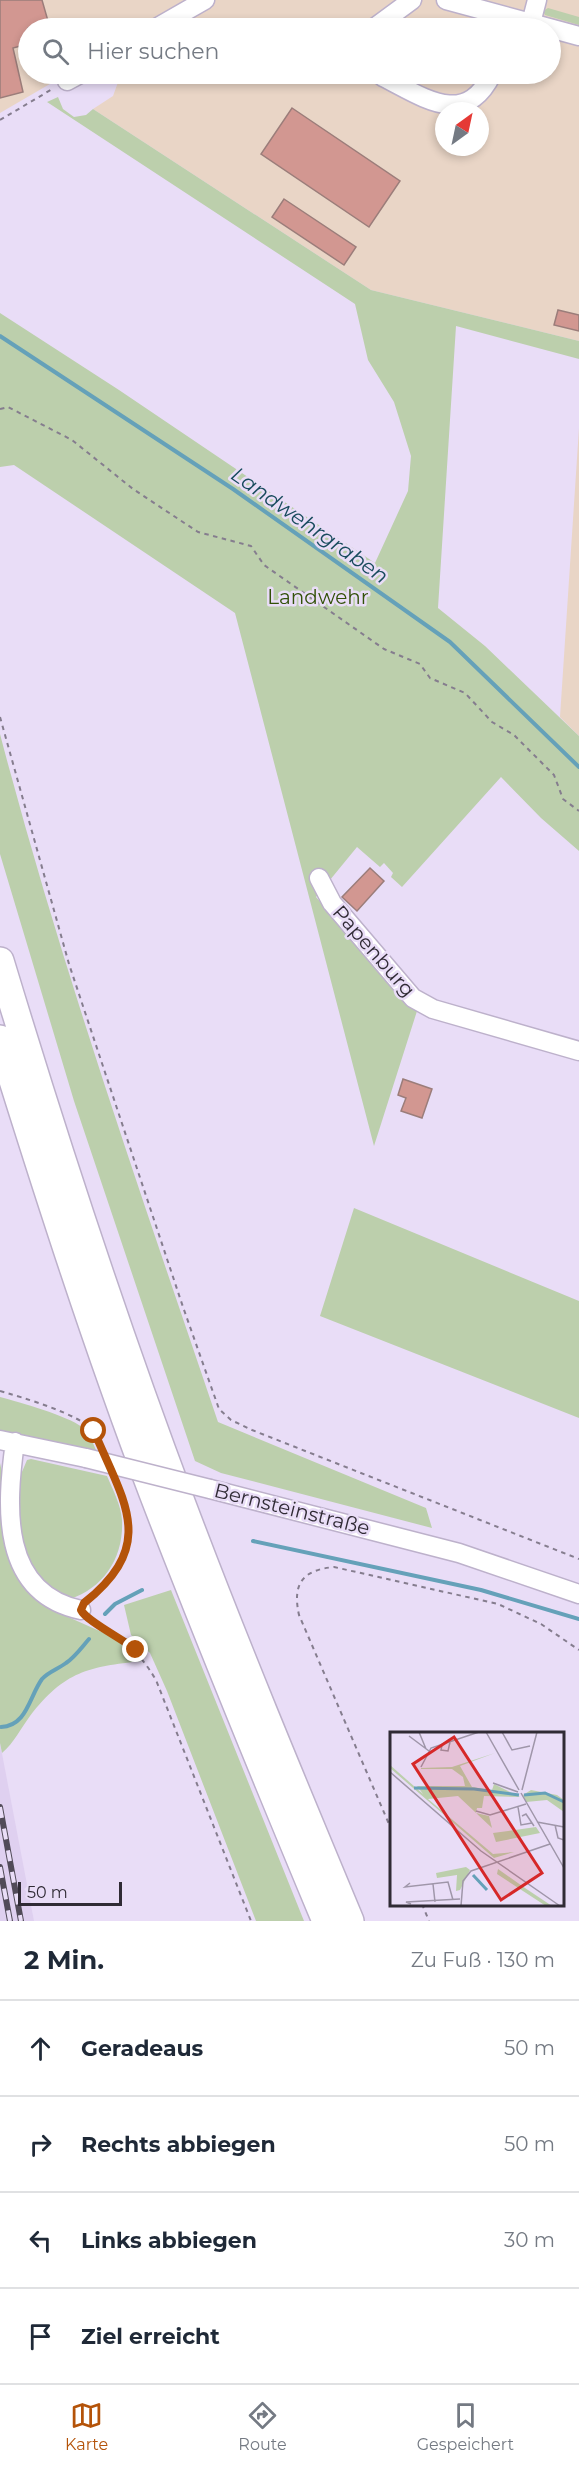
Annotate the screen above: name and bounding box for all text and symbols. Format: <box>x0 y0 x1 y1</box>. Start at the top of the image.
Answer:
search box <box>18 18 561 84</box>
icon: search <box>39 35 72 68</box>
text: Hier suchen <box>87 38 219 65</box>
north arrow <box>435 102 489 156</box>
water label: Landwehrgraben <box>227 461 393 589</box>
park label: Landwehr <box>267 585 369 609</box>
street label: Papenburg <box>328 900 420 1002</box>
route start <box>80 1417 106 1443</box>
street label: Bernsteinstraße <box>212 1478 372 1540</box>
route end <box>122 1636 148 1662</box>
inset map <box>390 1732 564 1906</box>
scale bar <box>18 1879 122 1906</box>
text: 50 m <box>27 1883 68 1902</box>
text: 2 Min. <box>24 1944 104 1976</box>
text: Zu Fuß · 130 m <box>411 1948 555 1972</box>
icon: ahead <box>24 2032 57 2065</box>
text: Geradeaus <box>81 2035 203 2062</box>
text: 50 m <box>504 2036 555 2060</box>
icon: right <box>24 2128 57 2161</box>
text: Rechts abbiegen <box>81 2131 276 2158</box>
text: 50 m <box>504 2132 555 2156</box>
icon: left <box>24 2224 57 2257</box>
text: Links abbiegen <box>81 2227 257 2254</box>
text: 30 m <box>504 2228 555 2252</box>
icon: arrive <box>24 2320 57 2353</box>
text: Ziel erreicht <box>81 2323 220 2350</box>
tab: Karte <box>65 2399 108 2454</box>
tab: Route <box>238 2399 287 2454</box>
tab: Gespeichert <box>417 2399 514 2454</box>

